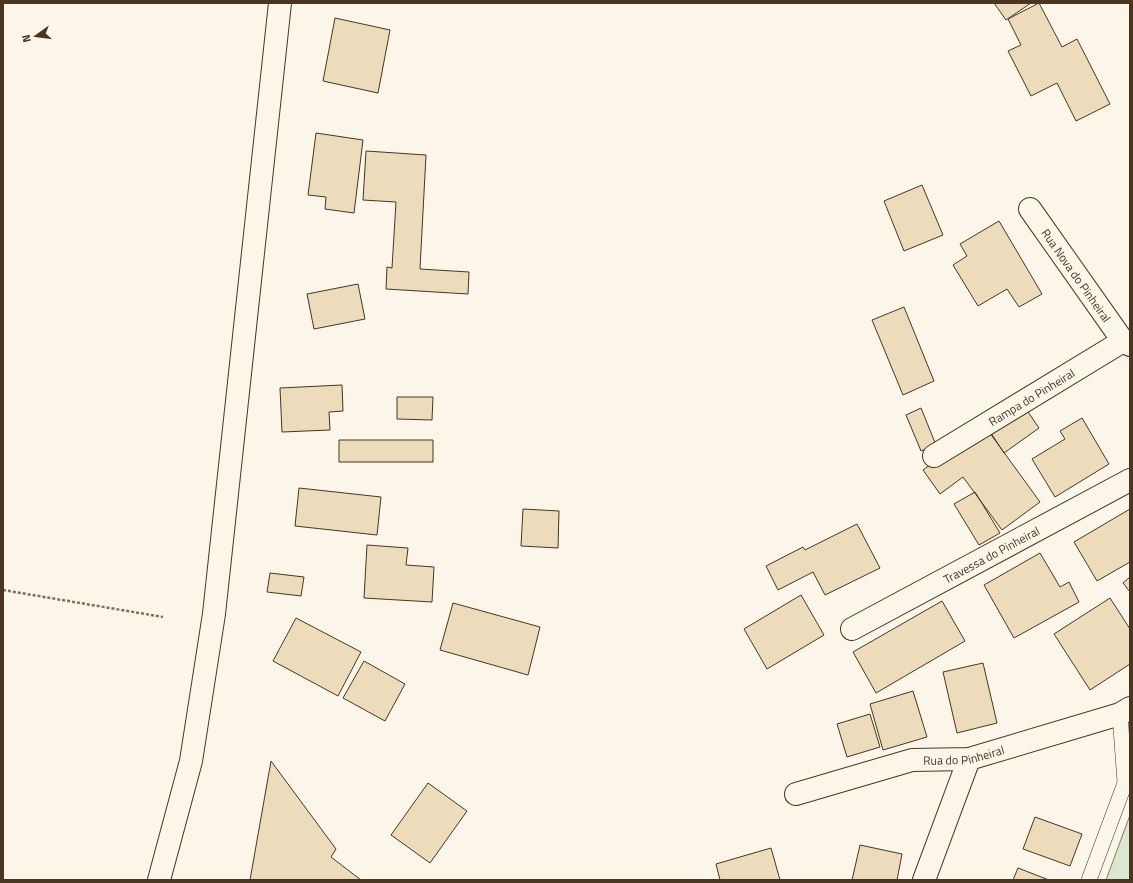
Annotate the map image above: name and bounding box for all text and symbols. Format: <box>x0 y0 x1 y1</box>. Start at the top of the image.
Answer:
north arrow <box>16 16 56 56</box>
text: N <box>18 33 35 44</box>
street label: Rua Nova do Pinheiral <box>1037 224 1116 326</box>
street label: Rampa do Pinheiral <box>985 363 1078 430</box>
street label: Travessa do Pinheiral <box>940 521 1043 588</box>
street label: Rua do Pinheiral <box>923 740 1006 769</box>

